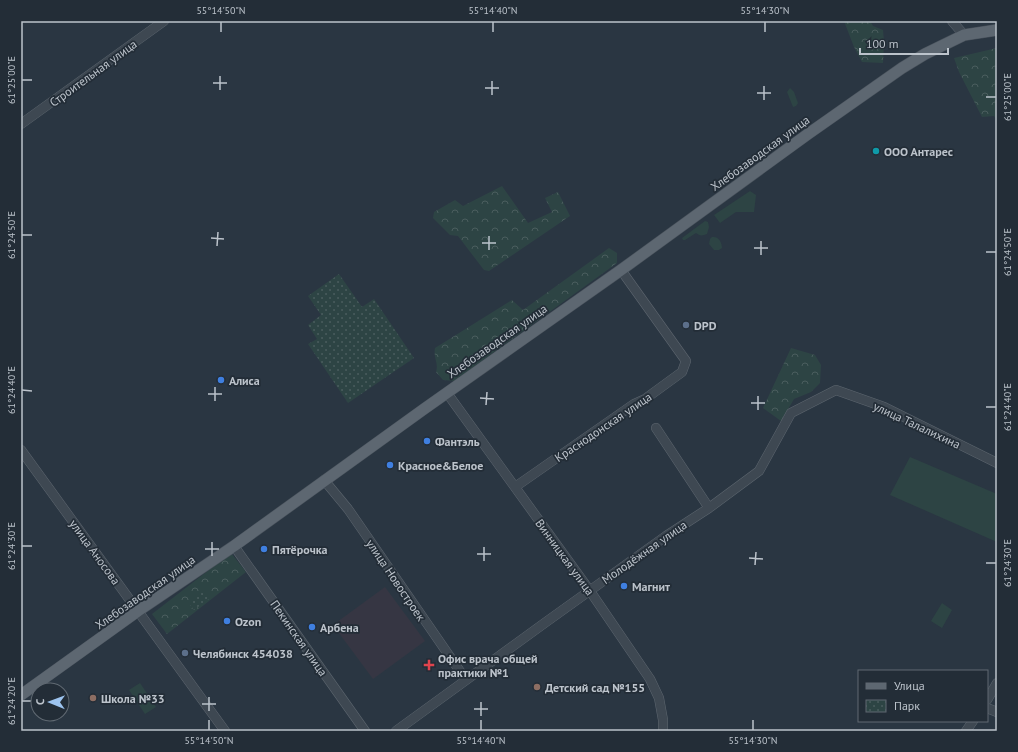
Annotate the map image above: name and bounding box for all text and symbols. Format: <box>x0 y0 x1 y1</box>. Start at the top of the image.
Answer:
text: 55°14'50"N <box>196 4 246 17</box>
text: 55°14'40"N <box>468 4 518 17</box>
text: 55°14'30"N <box>740 4 790 17</box>
scale bar <box>860 30 948 56</box>
street label: Строительная улица <box>46 36 140 110</box>
text: 100 m <box>866 36 899 51</box>
text: 61°25'00"E <box>5 56 18 104</box>
text: 61°25'00"E <box>1001 73 1014 121</box>
street label: Хлебозаводская улица <box>708 112 812 194</box>
place label: ООО Антарес <box>884 144 953 159</box>
marker: ООО Антарес <box>871 146 881 156</box>
text: 61°24'50"E <box>5 211 18 259</box>
text: 61°24'50"E <box>1001 228 1014 276</box>
street label: Хлебозаводская улица <box>444 301 550 381</box>
place label: DPD <box>694 318 717 333</box>
marker: DPD <box>681 320 691 330</box>
text: 61°24'40"E <box>5 366 18 414</box>
place label: Алиса <box>229 373 260 388</box>
marker: Алиса <box>216 375 226 385</box>
text: 61°24'40"E <box>1001 383 1014 431</box>
street label: Краснодонская улица <box>552 389 654 465</box>
street label: улица Талалихина <box>871 398 963 452</box>
place label: Фантэль <box>435 434 480 449</box>
marker: Фантэль <box>422 436 432 446</box>
place label: Красное&Белое <box>398 458 483 473</box>
marker: Красное&Белое <box>385 460 395 470</box>
street label: Винницкая улица <box>532 516 598 598</box>
street label: улица Аносова <box>66 517 124 588</box>
street label: Молодёжная улица <box>599 517 690 587</box>
text: 61°24'30"E <box>5 522 18 570</box>
street label: улица Новостроек <box>363 536 429 624</box>
text: 61°24'30"E <box>1001 539 1014 587</box>
place label: Пятёрочка <box>272 542 328 557</box>
marker: Пятёрочка <box>259 544 269 554</box>
street label: Хлебозаводская улица <box>92 552 198 632</box>
place label: Магнит <box>632 579 670 594</box>
marker: Магнит <box>619 581 629 591</box>
street label: Пекинская улица <box>267 597 331 679</box>
place label: Ozon <box>235 614 261 629</box>
marker: Ozon <box>222 616 232 626</box>
place label: Арбена <box>320 620 359 635</box>
marker: Арбена <box>307 622 317 632</box>
place label: Челябинск 454038 <box>193 646 293 661</box>
marker: Челябинск 454038 <box>180 648 190 658</box>
place label: Офис врача общей практики №1 <box>438 651 538 680</box>
marker: Офис врача общей практики №1 <box>423 659 435 671</box>
legend <box>858 670 988 722</box>
text: 61°24'20"E <box>5 677 18 725</box>
text: Улица <box>894 678 925 693</box>
place label: Детский сад №155 <box>545 680 645 695</box>
north arrow <box>30 682 70 722</box>
marker: Детский сад №155 <box>532 682 542 692</box>
place label: Школа №33 <box>101 691 165 706</box>
marker: Школа №33 <box>88 693 98 703</box>
text: Парк <box>894 698 920 713</box>
text: С <box>33 699 47 705</box>
text: 55°14'50"N <box>184 734 234 747</box>
text: 55°14'40"N <box>456 734 506 747</box>
text: 55°14'30"N <box>728 734 778 747</box>

